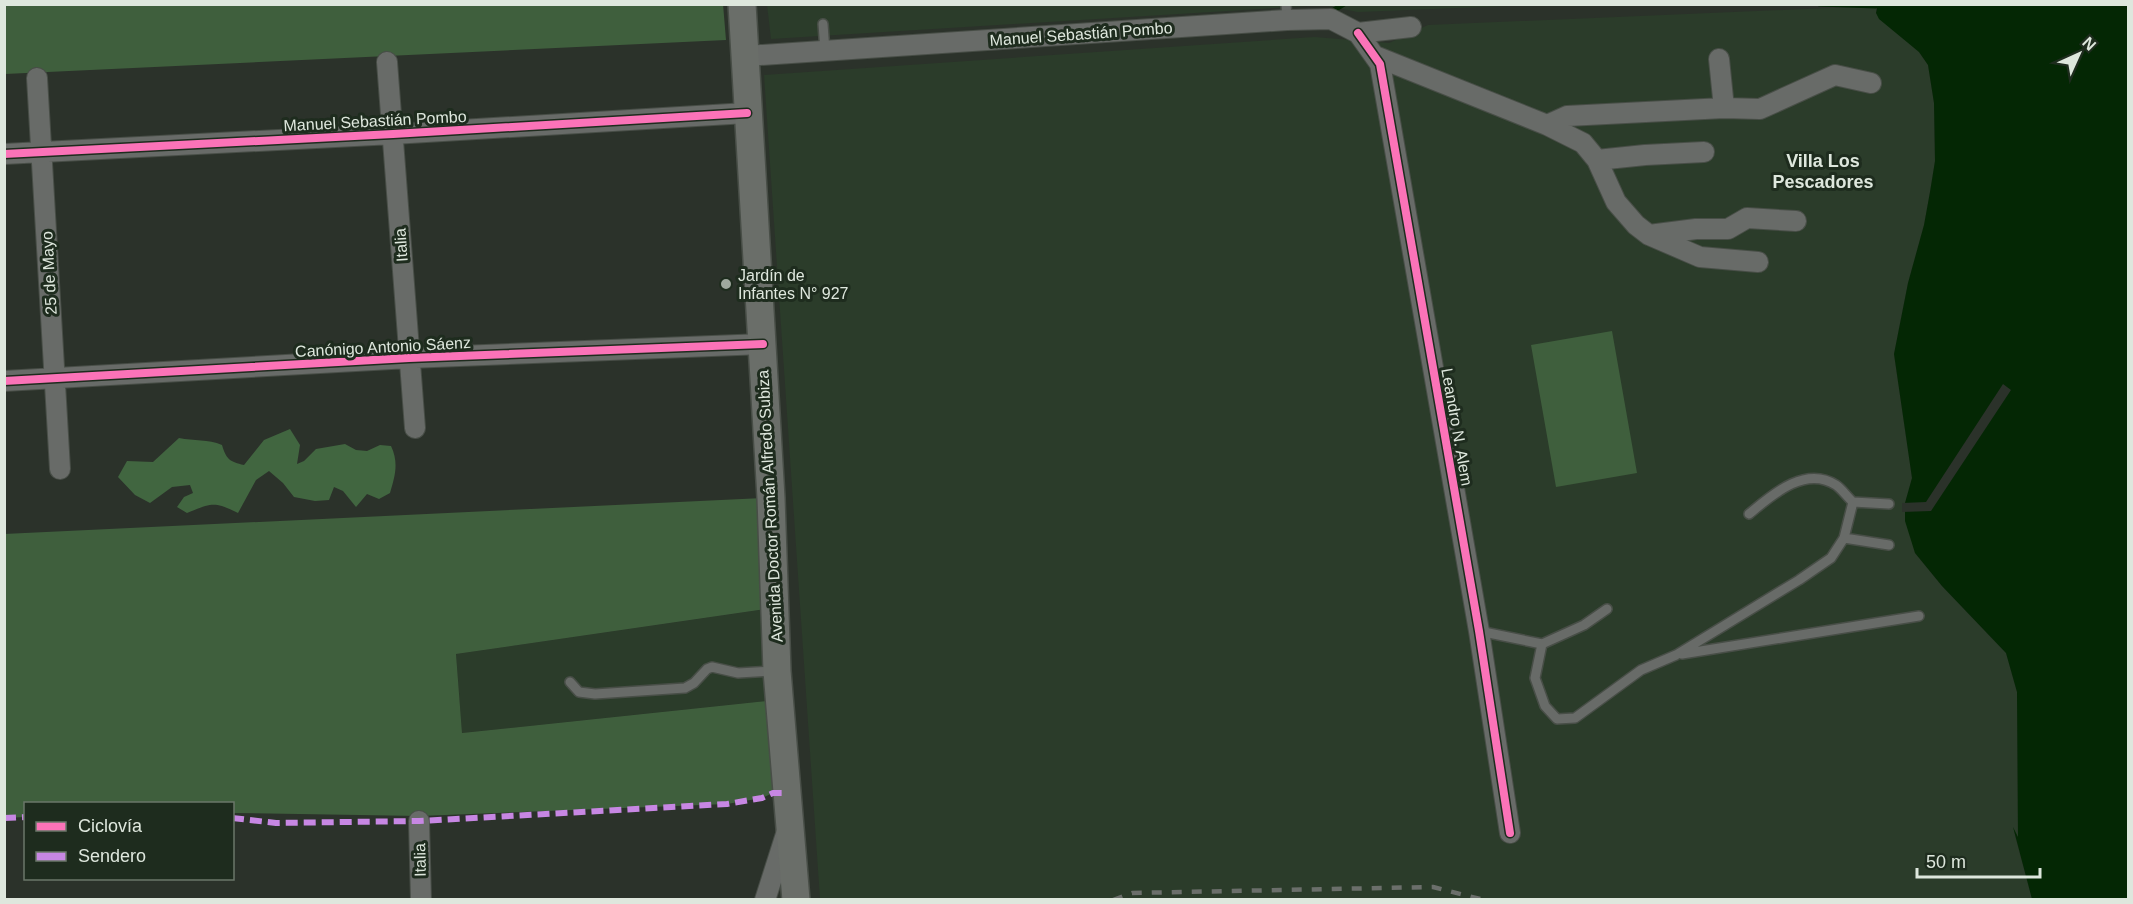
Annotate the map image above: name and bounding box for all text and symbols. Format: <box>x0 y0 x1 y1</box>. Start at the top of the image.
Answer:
street label: Manuel Sebastián Pombo <box>989 19 1173 49</box>
north arrow <box>2049 24 2109 84</box>
text: N <box>2079 34 2099 54</box>
street label: Manuel Sebastián Pombo <box>283 108 467 134</box>
district label: Villa Los Pescadores <box>1772 151 1874 192</box>
street label: Italia <box>391 227 411 262</box>
street label: 25 de Mayo <box>38 231 60 315</box>
place label: Jardín de Infantes N° 927 <box>738 267 849 302</box>
marker: Jardín de Infantes N° 927 <box>719 277 733 291</box>
street label: Canónigo Antonio Sáenz <box>295 334 471 360</box>
street label: Leandro N. Alem <box>1438 367 1476 487</box>
street label: Avenida Doctor Román Alfredo Subiza <box>754 369 786 643</box>
legend <box>24 802 234 880</box>
text: Ciclovía <box>78 816 143 836</box>
scale bar <box>1917 841 2040 879</box>
street label: Italia <box>411 843 429 877</box>
text: Sendero <box>78 846 146 866</box>
text: 50 m <box>1926 852 1966 872</box>

